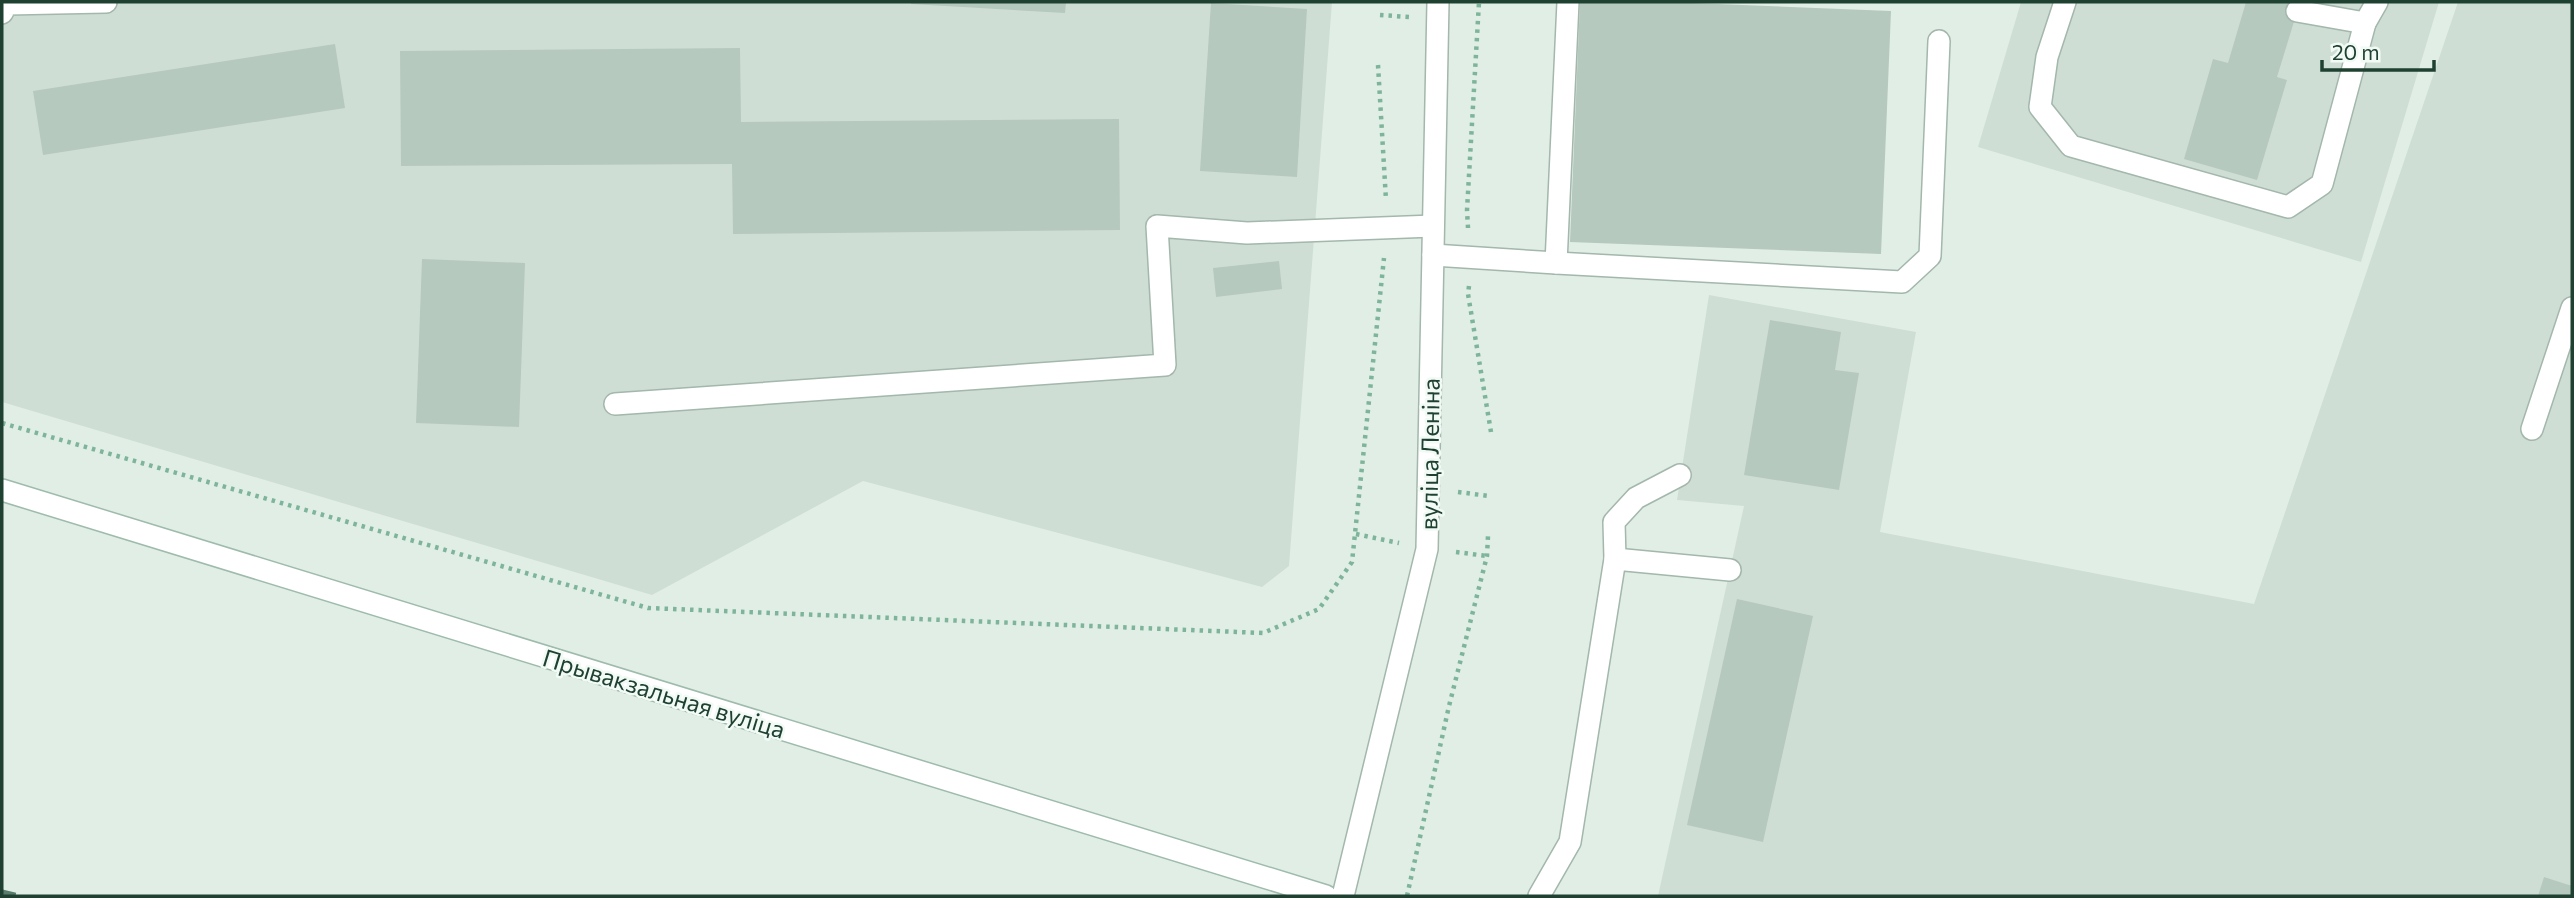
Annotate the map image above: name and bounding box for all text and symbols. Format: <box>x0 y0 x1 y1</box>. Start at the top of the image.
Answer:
scale bar <box>2322 28 2434 72</box>
text: 20 m <box>2332 39 2380 64</box>
street label: вуліца Леніна <box>1413 378 1445 530</box>
street label: Прывакзальная вуліца <box>539 642 789 744</box>

